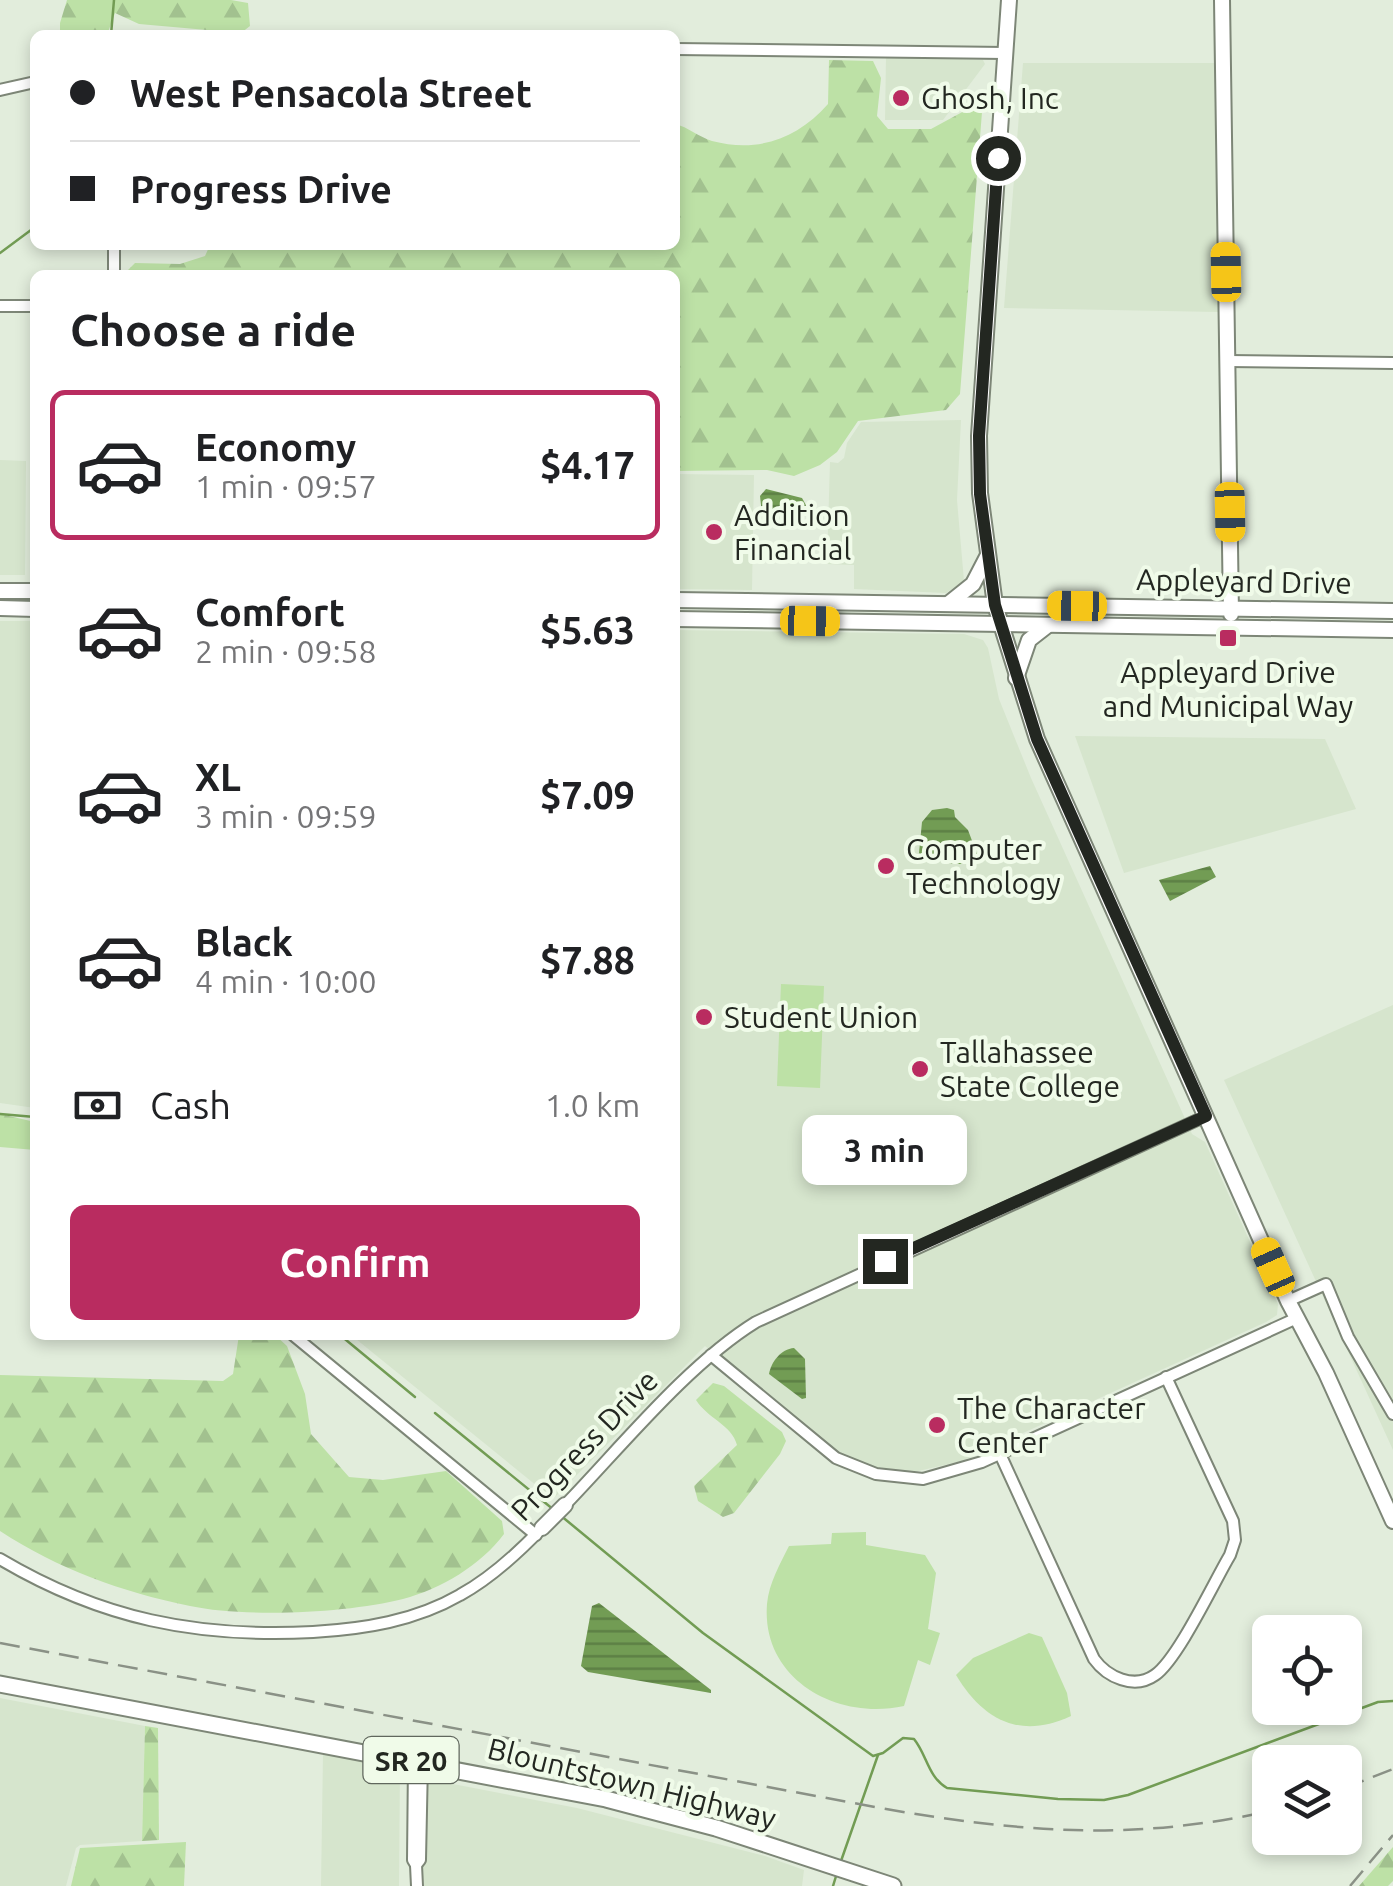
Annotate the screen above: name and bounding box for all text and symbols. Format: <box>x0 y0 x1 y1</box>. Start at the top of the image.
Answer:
text: West Pensacola Street <box>130 72 532 114</box>
place label: Ghosh, Inc <box>921 81 1059 115</box>
marker: Ghosh, Inc <box>890 87 912 109</box>
route start <box>976 136 1021 181</box>
text: Progress Drive <box>130 168 392 210</box>
car <box>1210 242 1242 302</box>
text: Choose a ride <box>70 304 356 355</box>
icon: car <box>75 420 165 510</box>
text: Economy <box>195 426 356 468</box>
text: $4.17 <box>540 444 635 486</box>
text: 1 min · 09:57 <box>195 468 377 504</box>
car <box>1214 482 1246 542</box>
place label: Addition Financial <box>734 498 851 566</box>
marker: Addition Financial <box>703 521 725 543</box>
street label: Appleyard Drive <box>1136 562 1352 600</box>
icon: car <box>75 585 165 675</box>
car <box>1047 590 1107 622</box>
text: Comfort <box>195 591 345 633</box>
car <box>780 605 840 637</box>
text: $5.63 <box>540 609 635 651</box>
marker: Appleyard Drive and Municipal Way <box>1217 627 1239 649</box>
text: 2 min · 09:58 <box>195 633 377 669</box>
place label: Appleyard Drive and Municipal Way <box>1103 655 1353 723</box>
icon: car <box>75 750 165 840</box>
text: XL <box>195 756 241 798</box>
text: $7.09 <box>540 774 635 816</box>
text: 3 min · 09:59 <box>195 798 377 834</box>
place label: Computer Technology <box>906 832 1061 900</box>
marker: Computer Technology <box>875 855 897 877</box>
icon: car <box>75 915 165 1005</box>
text: Black <box>195 921 293 963</box>
text: $7.88 <box>540 939 635 981</box>
text: 4 min · 10:00 <box>195 963 377 999</box>
place label: Student Union <box>724 1000 918 1034</box>
marker: Student Union <box>693 1006 715 1028</box>
place label: Tallahassee State College <box>940 1035 1120 1103</box>
marker: Tallahassee State College <box>909 1058 931 1080</box>
icon: cash <box>70 1078 125 1133</box>
text: Cash <box>150 1084 231 1126</box>
text: 1.0 km <box>545 1087 640 1123</box>
callout: 3 min <box>802 1116 968 1186</box>
text: 3 min <box>844 1132 925 1168</box>
button: Confirm <box>70 1205 640 1320</box>
car <box>1247 1233 1299 1301</box>
route end <box>863 1239 908 1284</box>
street label: Progress Drive <box>504 1363 664 1527</box>
place label: The Character Center <box>957 1391 1146 1459</box>
marker: The Character Center <box>926 1414 948 1436</box>
map controls <box>1252 1615 1362 1855</box>
button: locate <box>1252 1615 1362 1725</box>
street label: Blountstown Highway <box>484 1731 780 1835</box>
road number: SR 20 <box>364 1737 458 1783</box>
button: layers <box>1252 1745 1362 1855</box>

